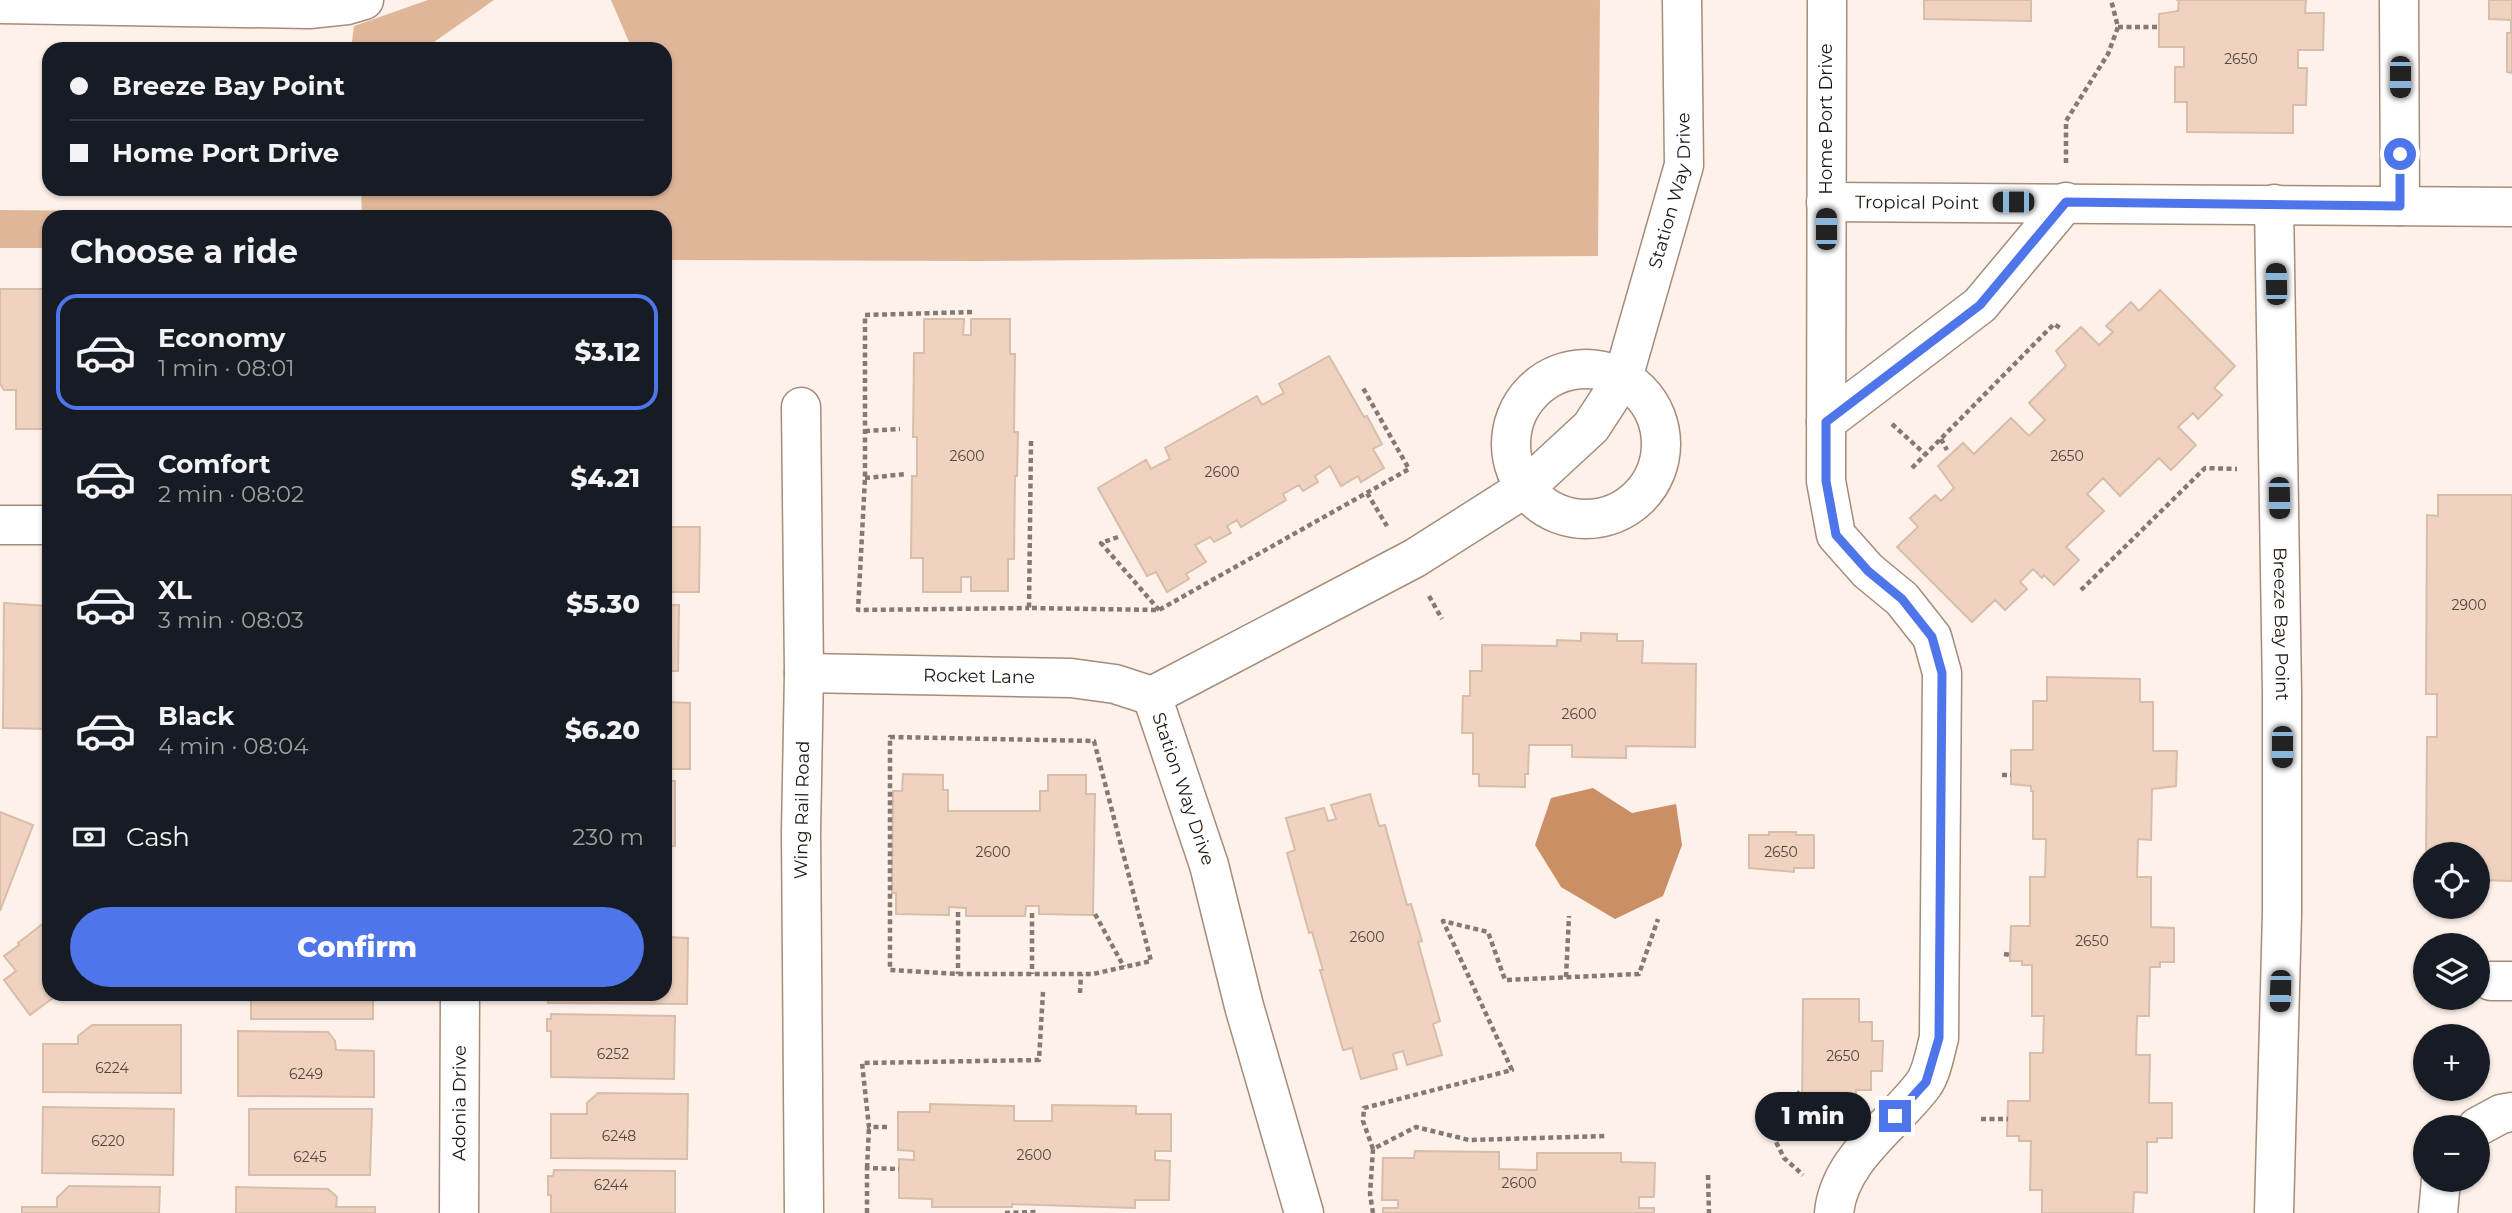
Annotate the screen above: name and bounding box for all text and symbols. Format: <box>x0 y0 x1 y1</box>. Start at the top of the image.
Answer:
street label: Home Port Drive <box>1815 43 1837 195</box>
house number: 2650 <box>2224 50 2258 68</box>
car <box>2390 56 2411 98</box>
text: Breeze Bay Point <box>112 70 345 102</box>
street label: Station Way Drive <box>1644 112 1695 271</box>
text: Home Port Drive <box>112 137 339 169</box>
route start <box>2384 138 2416 170</box>
street label: Tropical Point <box>1855 191 1979 214</box>
car <box>1993 192 2035 213</box>
car <box>1816 208 1837 250</box>
text: Choose a ride <box>70 232 298 271</box>
car <box>2266 263 2287 305</box>
icon: car <box>74 321 137 384</box>
text: Economy <box>158 322 285 354</box>
text: $3.12 <box>575 336 640 368</box>
text: 1 min · 08:01 <box>158 354 295 382</box>
icon: car <box>74 447 137 510</box>
house number: 2600 <box>950 447 984 465</box>
house number: 2650 <box>2050 447 2084 465</box>
text: Comfort <box>158 448 270 480</box>
text: $4.21 <box>570 462 640 494</box>
house number: 2600 <box>1205 463 1239 481</box>
car <box>2269 477 2290 519</box>
text: 2 min · 08:02 <box>158 480 304 508</box>
street label: Breeze Bay Point <box>2269 547 2293 701</box>
icon: car <box>74 573 137 636</box>
text: XL <box>158 574 192 606</box>
text: $5.30 <box>566 588 640 620</box>
house number: 2900 <box>2451 596 2487 614</box>
text: 3 min · 08:03 <box>158 606 304 634</box>
street label: Rocket Lane <box>923 664 1035 688</box>
icon: car <box>74 699 137 762</box>
text: Black <box>158 700 234 732</box>
house number: 2600 <box>1562 705 1596 723</box>
street label: Station Way Drive <box>1147 710 1219 868</box>
text: $6.20 <box>565 714 640 746</box>
car <box>2272 726 2293 768</box>
text: 4 min · 08:04 <box>158 732 308 760</box>
street label: Wing Rail Road <box>790 740 814 880</box>
icon: cash <box>70 818 108 856</box>
text: Cash <box>126 821 190 853</box>
text: 230 m <box>572 823 644 851</box>
map controls <box>2413 842 2490 1192</box>
button: locate <box>2413 842 2490 919</box>
house number: 2600 <box>976 843 1010 861</box>
house number: 2650 <box>1764 843 1798 861</box>
button: Confirm <box>70 907 644 987</box>
house number: 2600 <box>1350 928 1384 946</box>
house number: 2650 <box>2075 932 2109 950</box>
button: layers <box>2413 933 2490 1010</box>
car <box>2269 970 2292 1012</box>
button: + <box>2413 1024 2490 1101</box>
street label: Adonia Drive <box>448 1045 471 1161</box>
house number: 6252 <box>597 1045 629 1063</box>
house number: 2650 <box>1826 1047 1860 1065</box>
house number: 6224 <box>95 1059 129 1077</box>
house number: 6249 <box>289 1065 323 1083</box>
callout: 1 min <box>1755 1092 1870 1140</box>
route end <box>1879 1100 1911 1132</box>
text: 1 min <box>1781 1102 1845 1130</box>
button: − <box>2413 1115 2490 1192</box>
house number: 6248 <box>602 1127 636 1145</box>
house number: 6220 <box>91 1132 125 1150</box>
house number: 2600 <box>1017 1146 1051 1164</box>
house number: 6245 <box>293 1148 327 1166</box>
house number: 2600 <box>1502 1174 1536 1192</box>
house number: 6244 <box>594 1176 629 1194</box>

